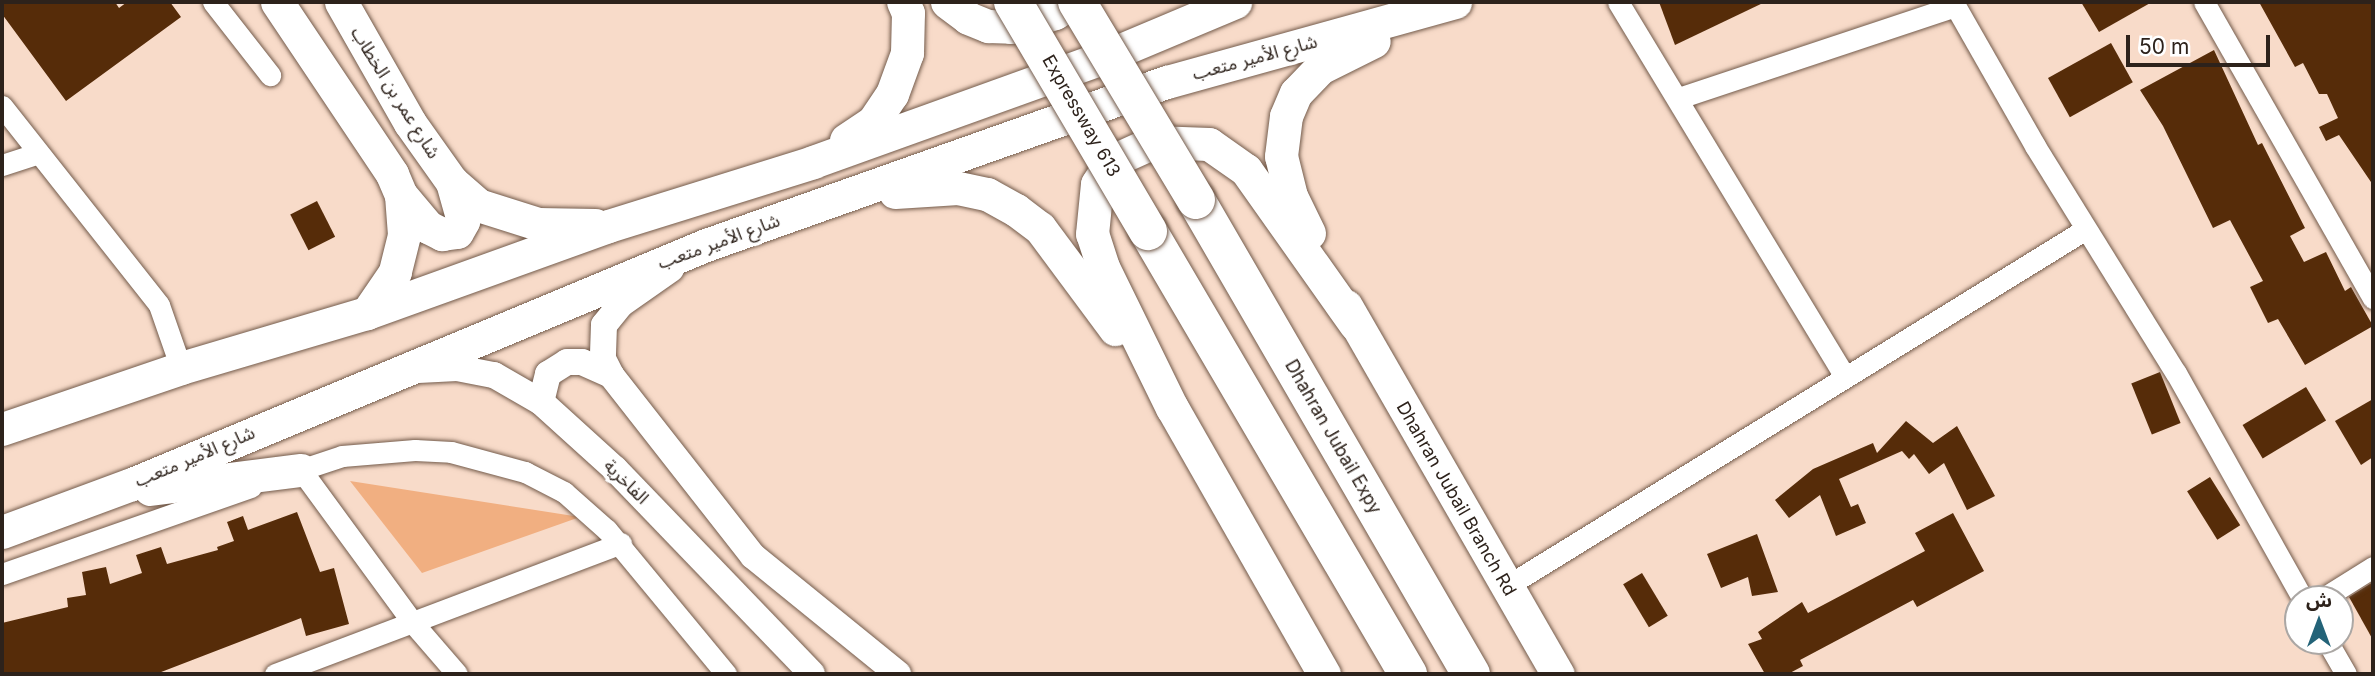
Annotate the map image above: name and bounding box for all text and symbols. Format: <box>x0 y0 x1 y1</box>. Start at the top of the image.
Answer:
scale bar <box>2130 21 2274 65</box>
street label: شارع عمر بن الخطاب <box>346 23 444 163</box>
street label: شارع الأمير متعب <box>1190 31 1320 85</box>
text: 50 m <box>2139 34 2189 59</box>
street label: Expressway 613 <box>1037 51 1125 181</box>
street label: شارع الأمير متعب <box>655 210 783 274</box>
street label: Dhahran Jubail Expy <box>1280 356 1386 518</box>
street label: Dhahran Jubail Branch Rd <box>1391 398 1521 600</box>
street label: شارع الأمير متعب <box>132 422 258 492</box>
street label: الفاخرية <box>599 455 653 509</box>
north arrow <box>2284 585 2354 655</box>
text: ش <box>2306 589 2332 612</box>

